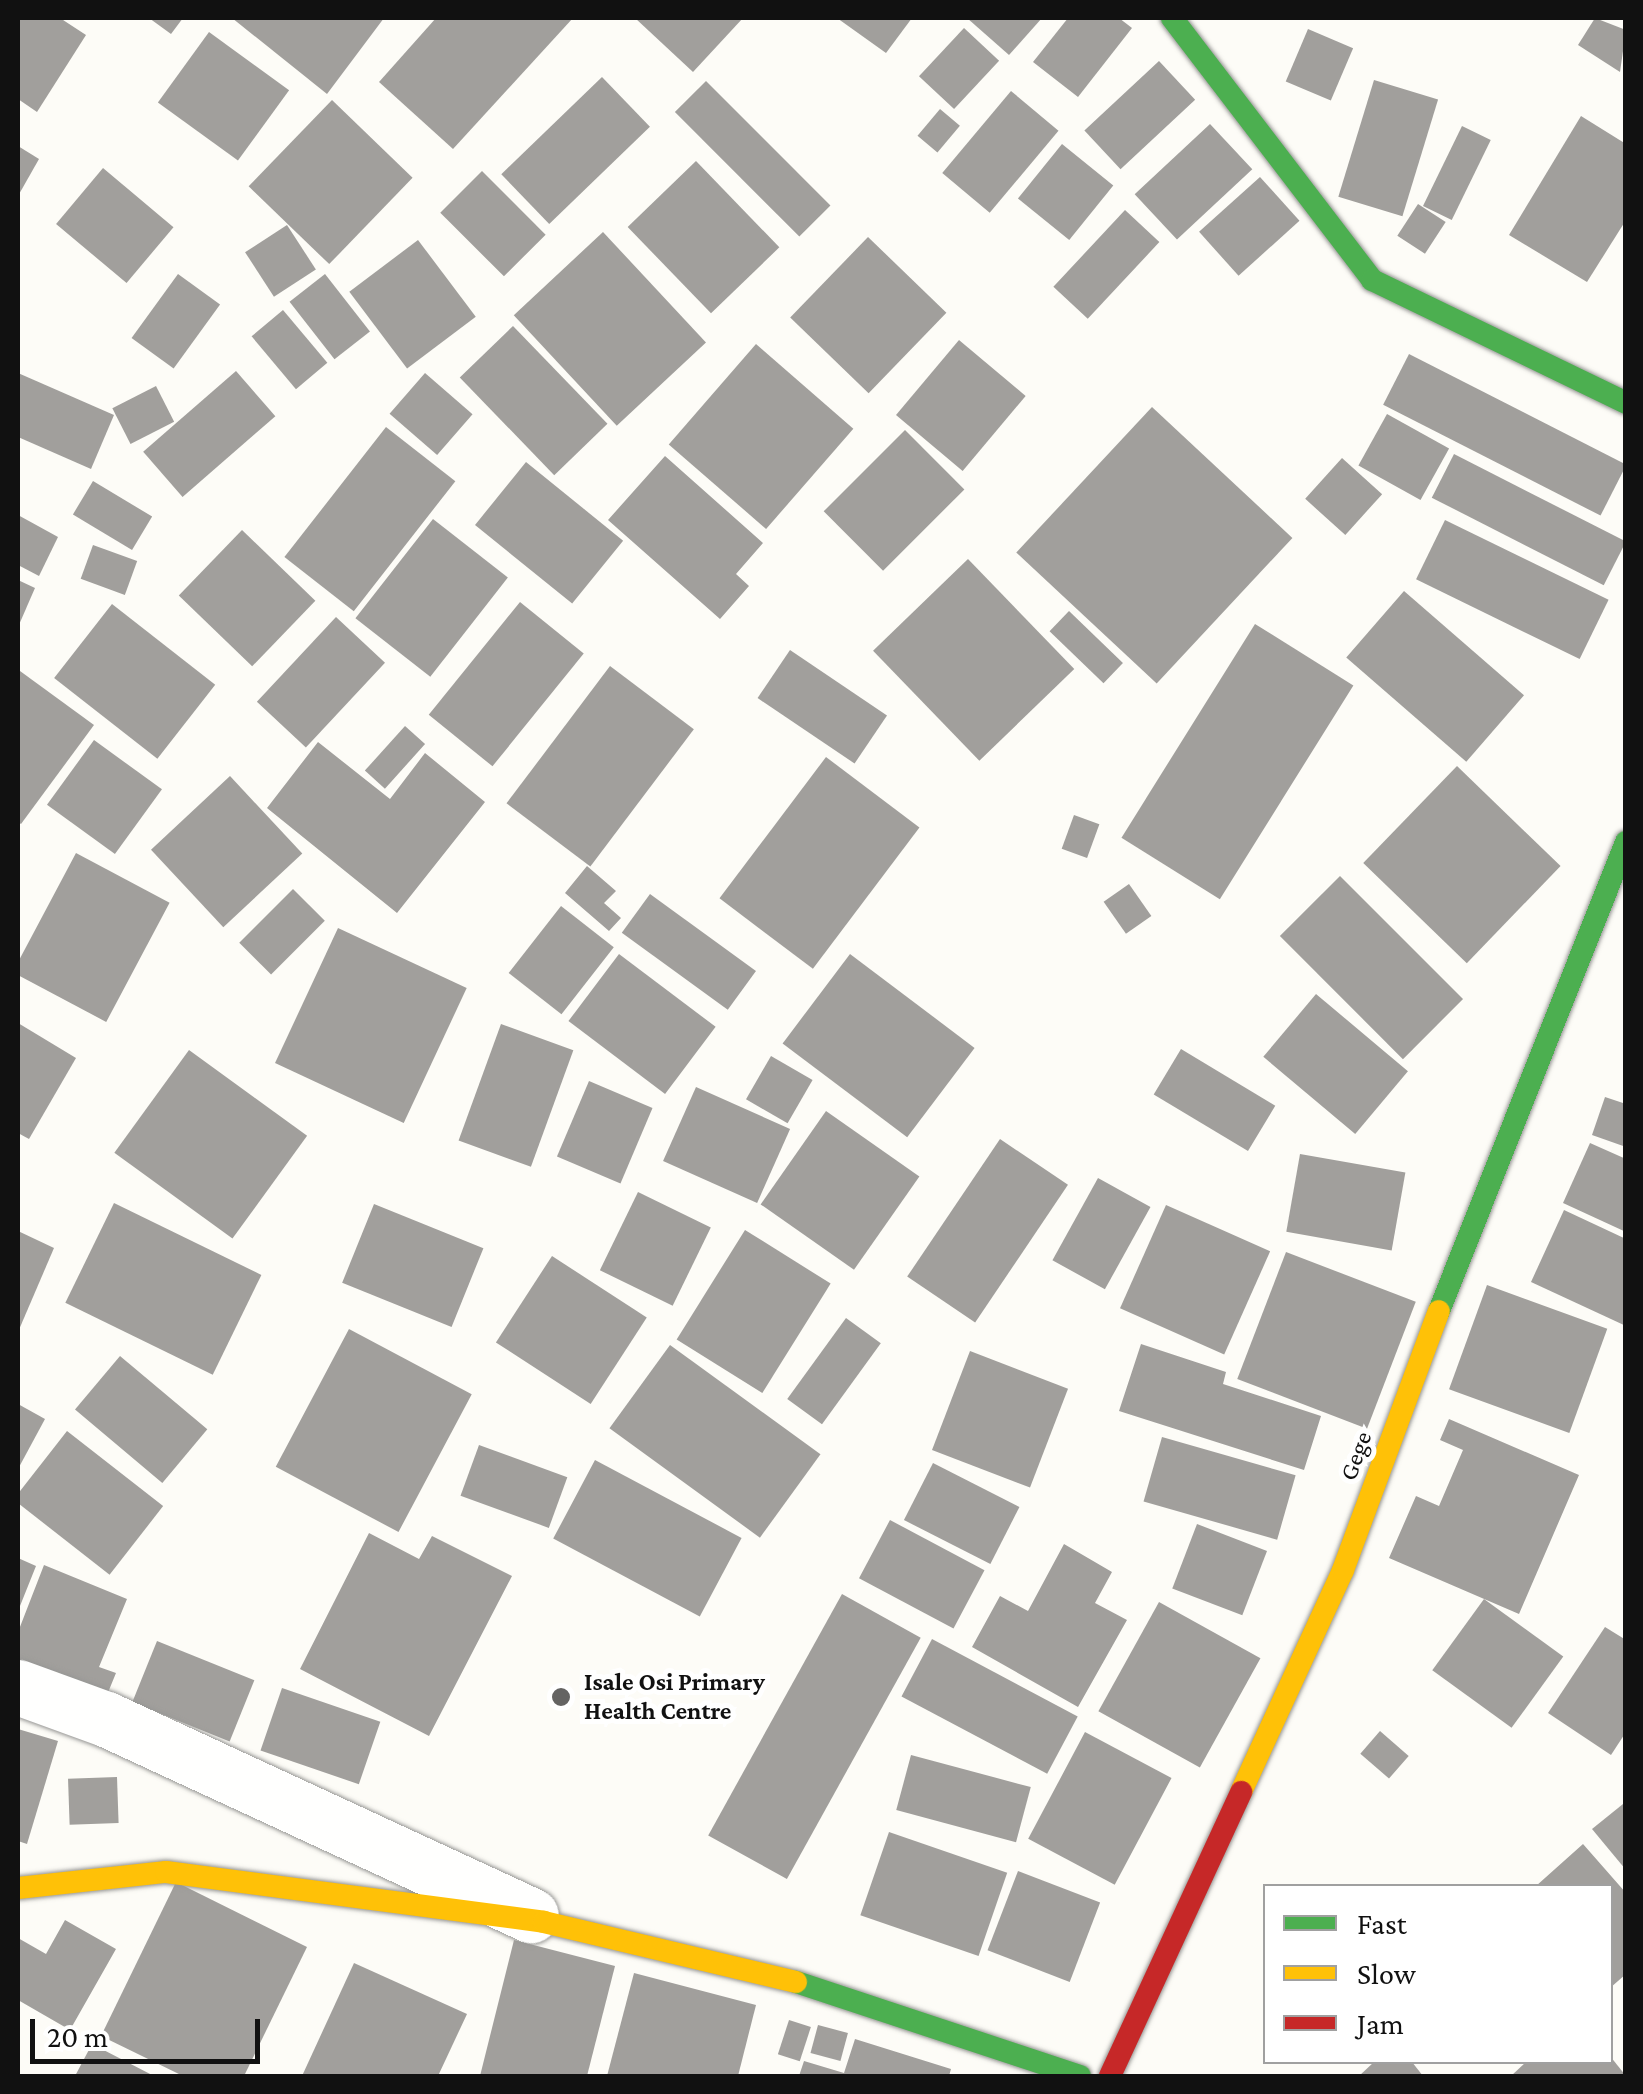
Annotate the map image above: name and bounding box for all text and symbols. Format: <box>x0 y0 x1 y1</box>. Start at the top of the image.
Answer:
street label: Gege <box>1333 1427 1379 1485</box>
place label: Isale Osi Primary Health Centre <box>584 1668 765 1727</box>
marker: Isale Osi Primary Health Centre <box>548 1684 574 1710</box>
legend <box>1263 1884 1613 2064</box>
text: Fast <box>1357 1907 1407 1940</box>
text: Slow <box>1357 1957 1416 1990</box>
scale bar <box>35 1999 265 2061</box>
text: Jam <box>1357 2007 1404 2040</box>
text: 20 m <box>47 2020 108 2053</box>

